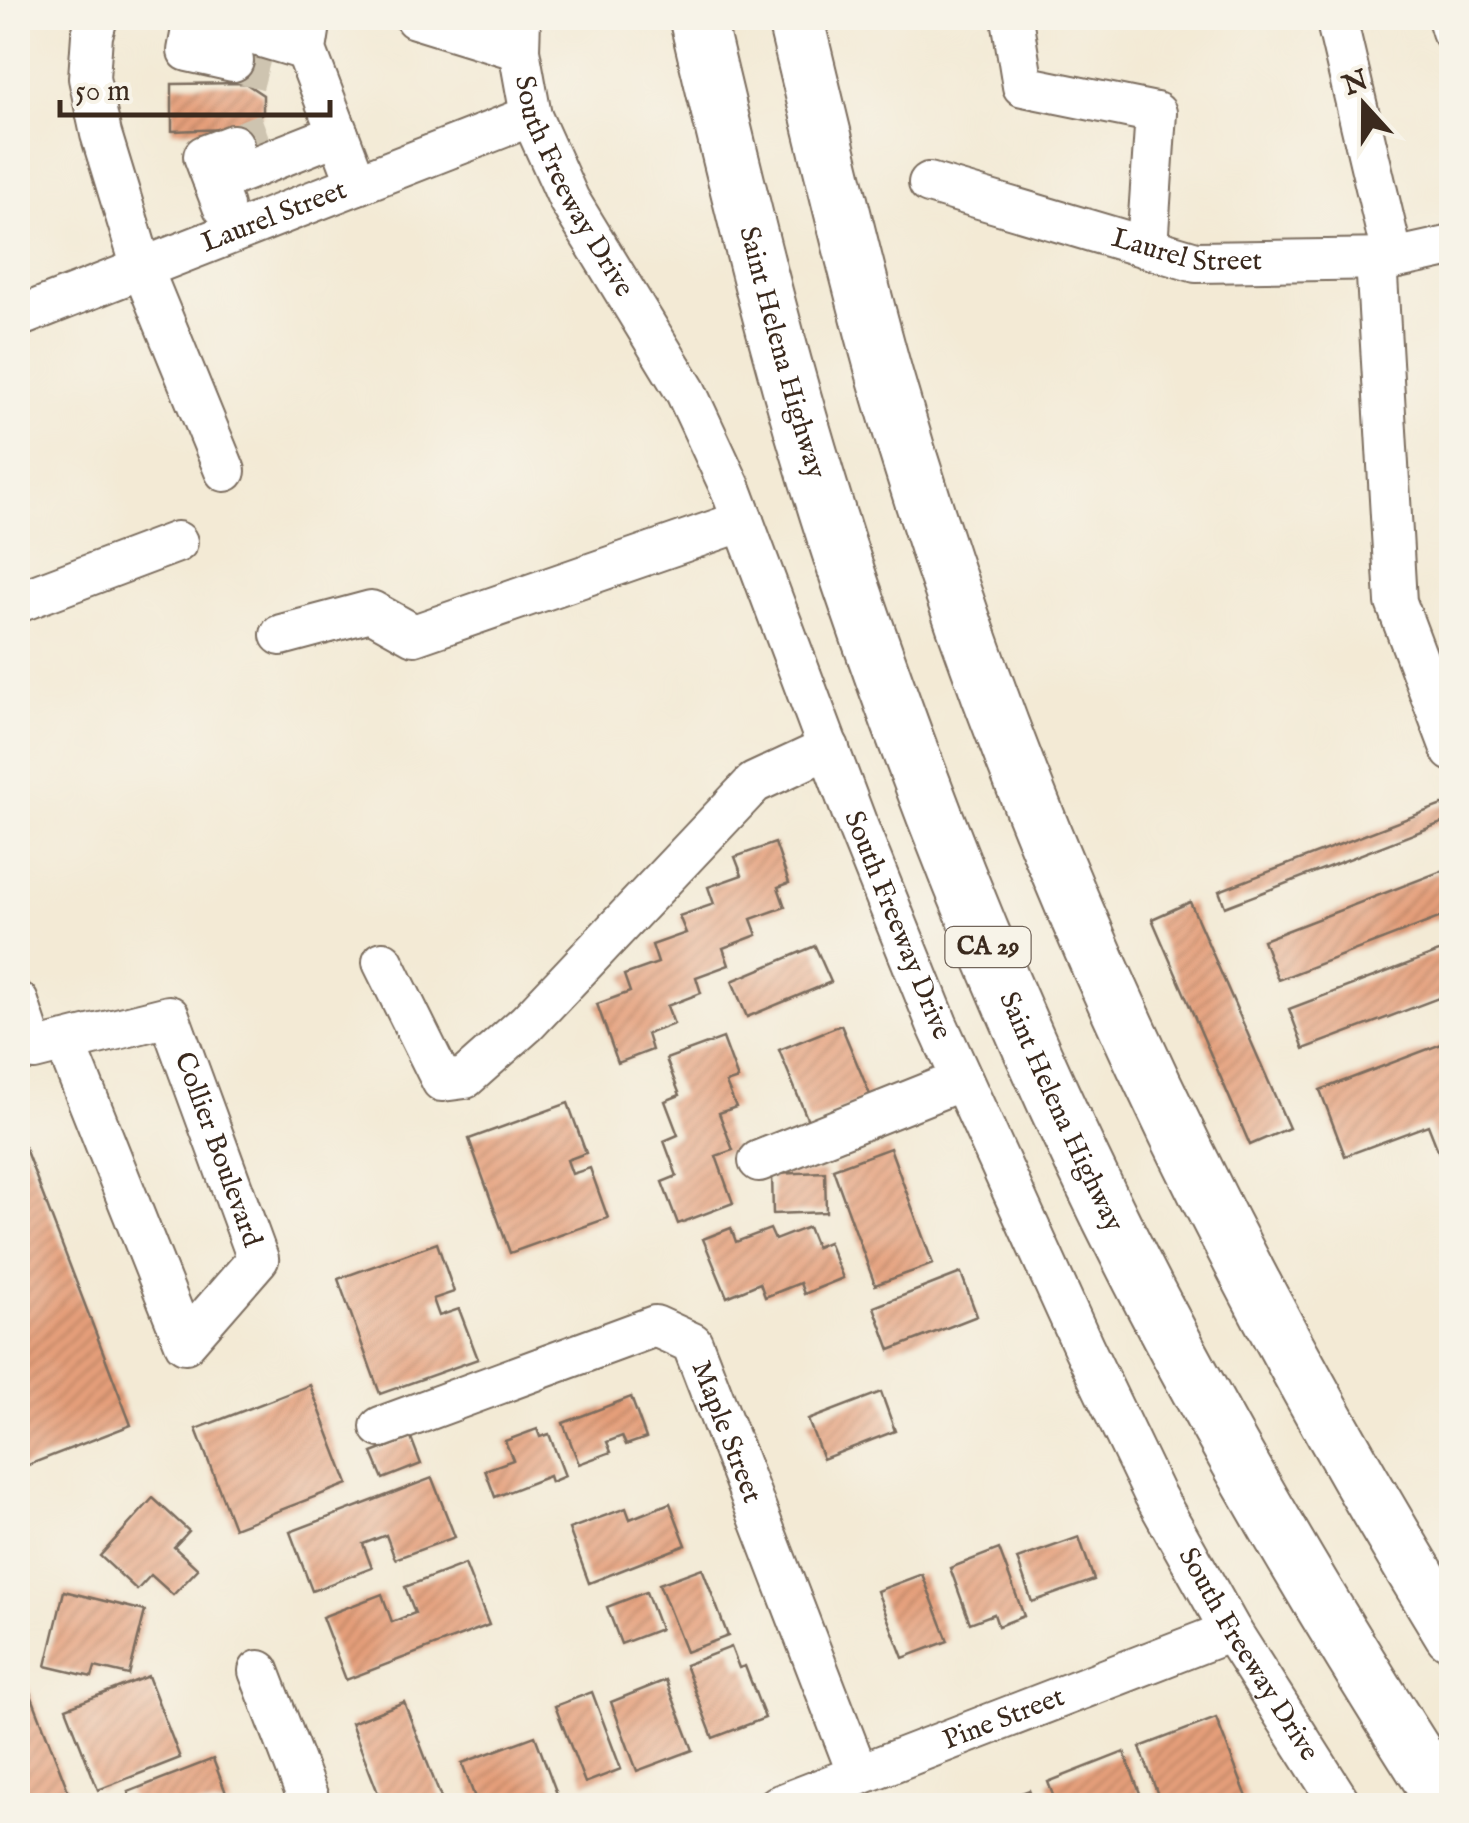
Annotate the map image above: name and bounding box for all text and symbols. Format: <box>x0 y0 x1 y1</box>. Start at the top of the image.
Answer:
scale bar <box>60 55 330 117</box>
north arrow <box>1314 55 1414 155</box>
text: N <box>1337 63 1374 105</box>
text: 50 m <box>75 73 130 111</box>
street label: South Freeway Drive <box>506 73 641 303</box>
street label: Laurel Street <box>196 172 352 261</box>
street label: Laurel Street <box>1108 221 1263 280</box>
street label: Saint Helena Highway <box>731 223 833 483</box>
street label: South Freeway Drive <box>836 806 959 1045</box>
road number: CA 29 <box>946 927 1030 967</box>
street label: Saint Helena Highway <box>991 987 1131 1237</box>
street label: Collier Boulevard <box>166 1047 270 1252</box>
street label: Maple Street <box>683 1356 770 1508</box>
street label: South Freeway Drive <box>1170 1541 1326 1768</box>
street label: Pine Street <box>938 1679 1070 1758</box>

